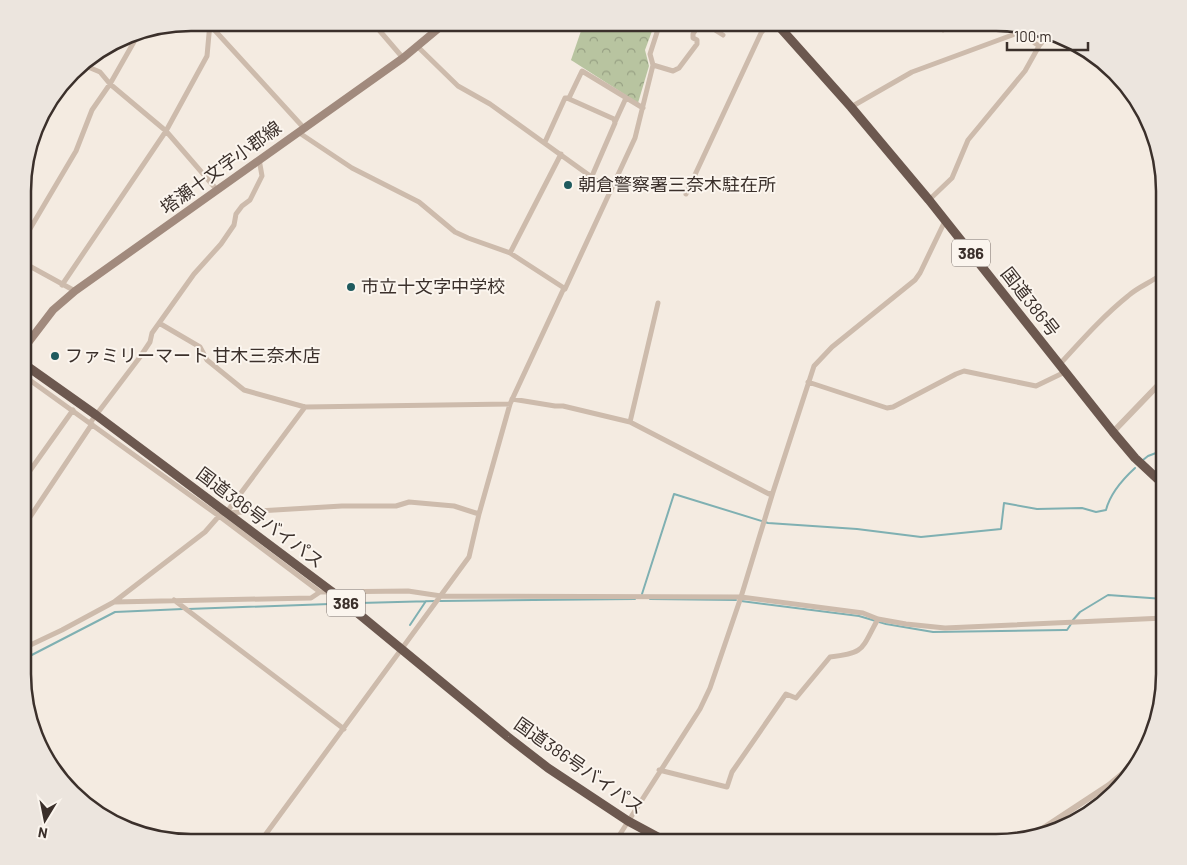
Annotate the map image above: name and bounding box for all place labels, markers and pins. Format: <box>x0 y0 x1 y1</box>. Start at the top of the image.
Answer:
place label: 朝倉警察署三奈木駐在所 <box>578 173 776 195</box>
marker: 朝倉警察署三奈木駐在所 <box>562 179 574 191</box>
place label: 市立十文字中学校 <box>361 275 505 297</box>
marker: 市立十文字中学校 <box>345 281 357 293</box>
place label: ファミリーマート 甘木三奈木店 <box>65 344 321 366</box>
marker: ファミリーマート 甘木三奈木店 <box>49 350 61 362</box>

